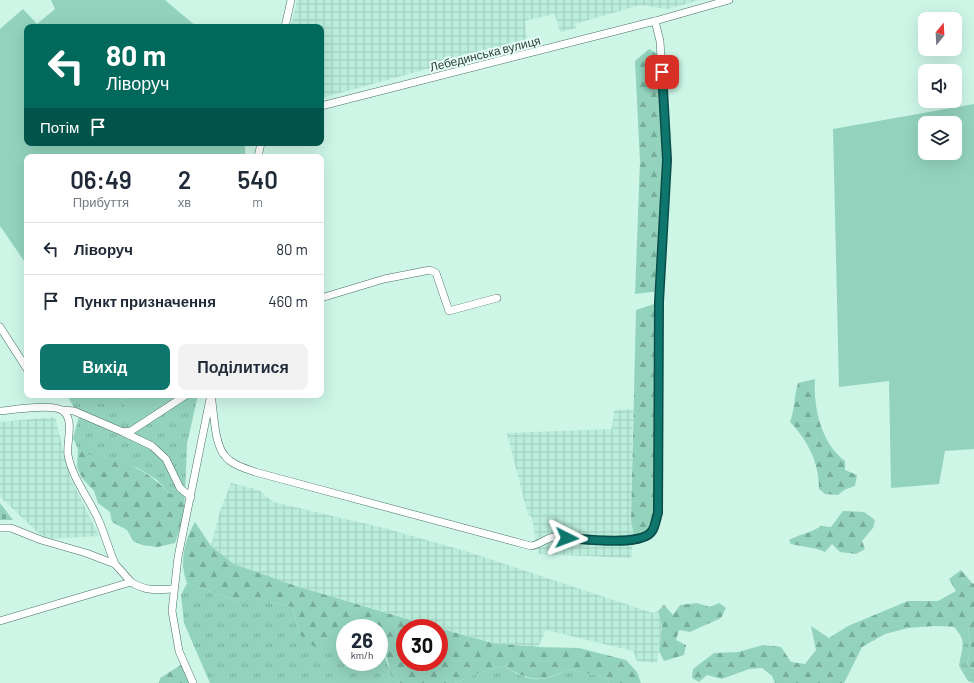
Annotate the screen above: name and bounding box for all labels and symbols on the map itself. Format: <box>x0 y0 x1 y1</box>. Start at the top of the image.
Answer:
north arrow <box>918 12 962 56</box>
street label: Лебединська вулиця <box>428 32 542 75</box>
pin <box>645 55 679 89</box>
position arrow <box>546 517 588 559</box>
speed limit sign: 30 <box>396 619 448 671</box>

